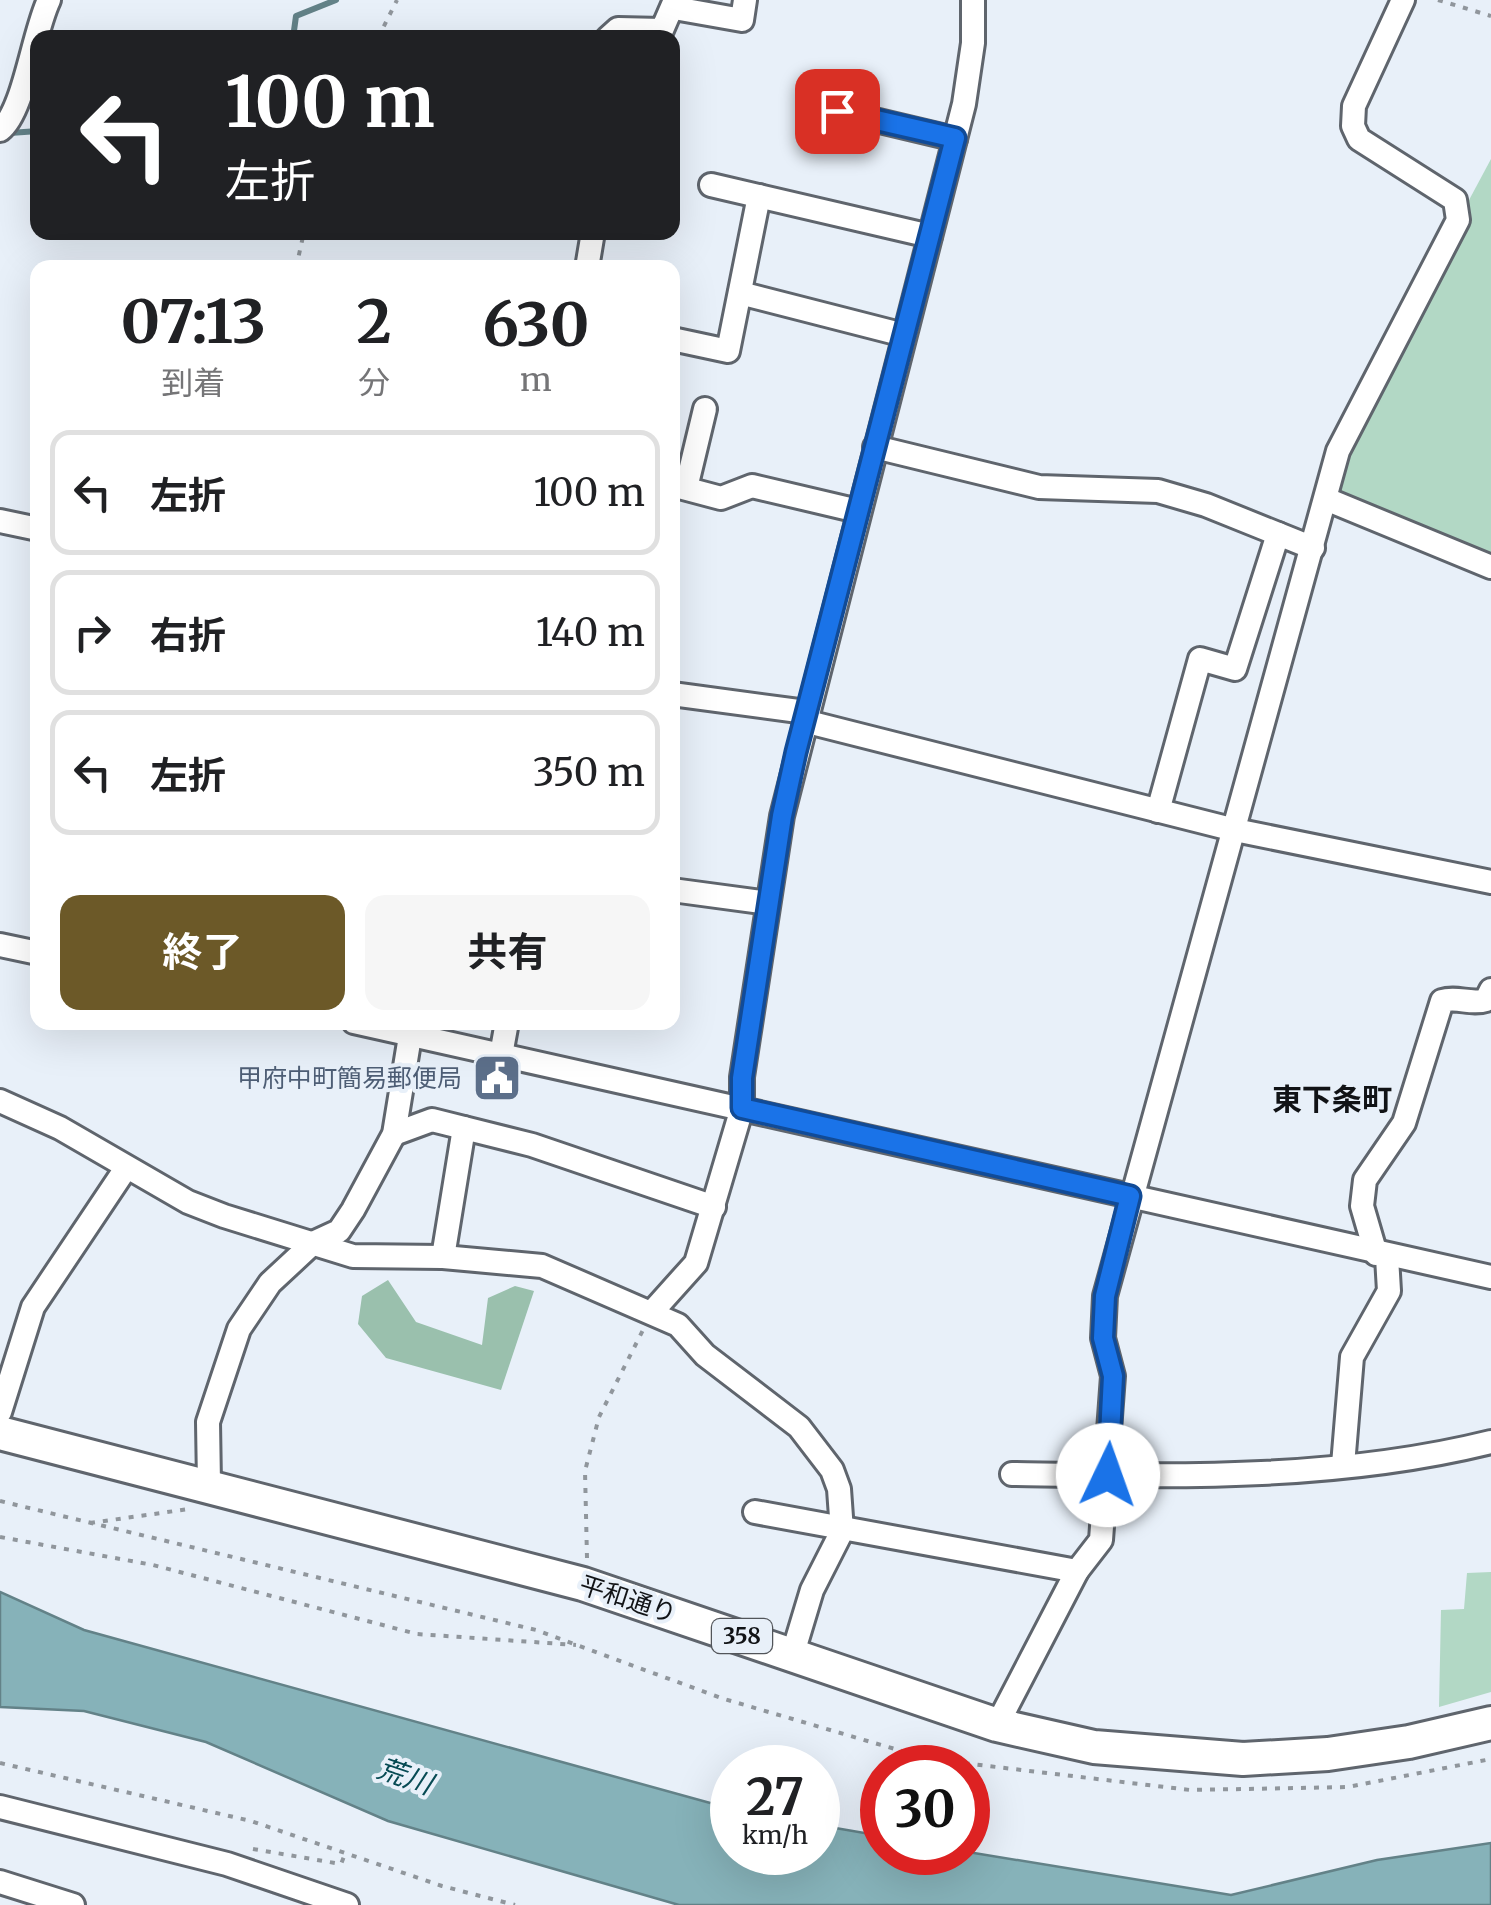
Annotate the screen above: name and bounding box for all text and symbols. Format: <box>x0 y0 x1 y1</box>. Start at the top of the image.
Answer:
text: 100 m <box>225 58 435 146</box>
pin <box>795 69 880 154</box>
icon: left <box>60 70 190 200</box>
icon: arrive <box>810 84 865 139</box>
text: 左折 <box>225 153 315 209</box>
text: 07:13 <box>120 284 266 359</box>
text: 2 <box>357 284 392 359</box>
text: 630 <box>482 287 590 362</box>
text: m <box>520 360 552 400</box>
text: 到着 <box>161 363 225 403</box>
text: 分 <box>358 363 390 403</box>
icon: left <box>65 465 120 520</box>
text: 100 m <box>533 469 645 516</box>
text: 左折 <box>150 472 226 519</box>
icon: right <box>65 605 120 660</box>
text: 140 m <box>536 609 645 656</box>
text: 右折 <box>150 612 226 659</box>
icon: left <box>65 745 120 800</box>
text: 350 m <box>533 749 645 796</box>
text: 左折 <box>150 752 226 799</box>
button: 終了 <box>60 895 345 1010</box>
button: 共有 <box>365 895 650 1010</box>
public building icon: 甲府中町簡易郵便局 <box>471 1052 523 1104</box>
place label: 甲府中町簡易郵便局 <box>237 1062 462 1094</box>
district label: 東下条町 <box>1272 1080 1392 1118</box>
position arrow <box>1056 1423 1160 1527</box>
street label: 平和通り <box>575 1568 681 1630</box>
road number: 358 <box>712 1619 772 1653</box>
speed limit sign: 30 <box>860 1745 990 1875</box>
water label: 荒川 <box>373 1750 440 1803</box>
text: 27 <box>746 1766 804 1829</box>
text: km/h <box>742 1819 808 1851</box>

